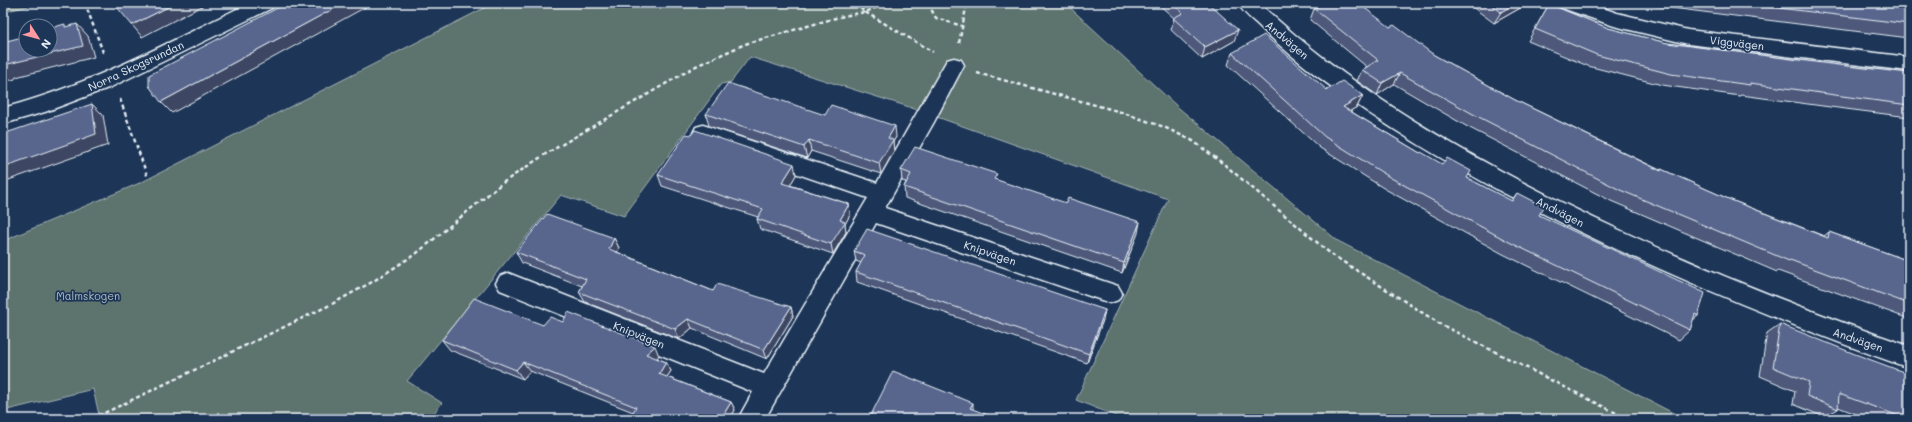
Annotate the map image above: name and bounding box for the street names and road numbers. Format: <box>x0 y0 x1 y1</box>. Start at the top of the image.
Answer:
street label: Andvägen <box>1263 17 1312 62</box>
street label: Viggvägen <box>1709 32 1765 53</box>
street label: Norra Skogsrundan <box>86 37 186 94</box>
street label: Andvägen <box>1534 193 1587 230</box>
street label: Knipvägen <box>962 237 1018 268</box>
street label: Knipvägen <box>611 317 667 352</box>
street label: Andvägen <box>1831 324 1885 355</box>

